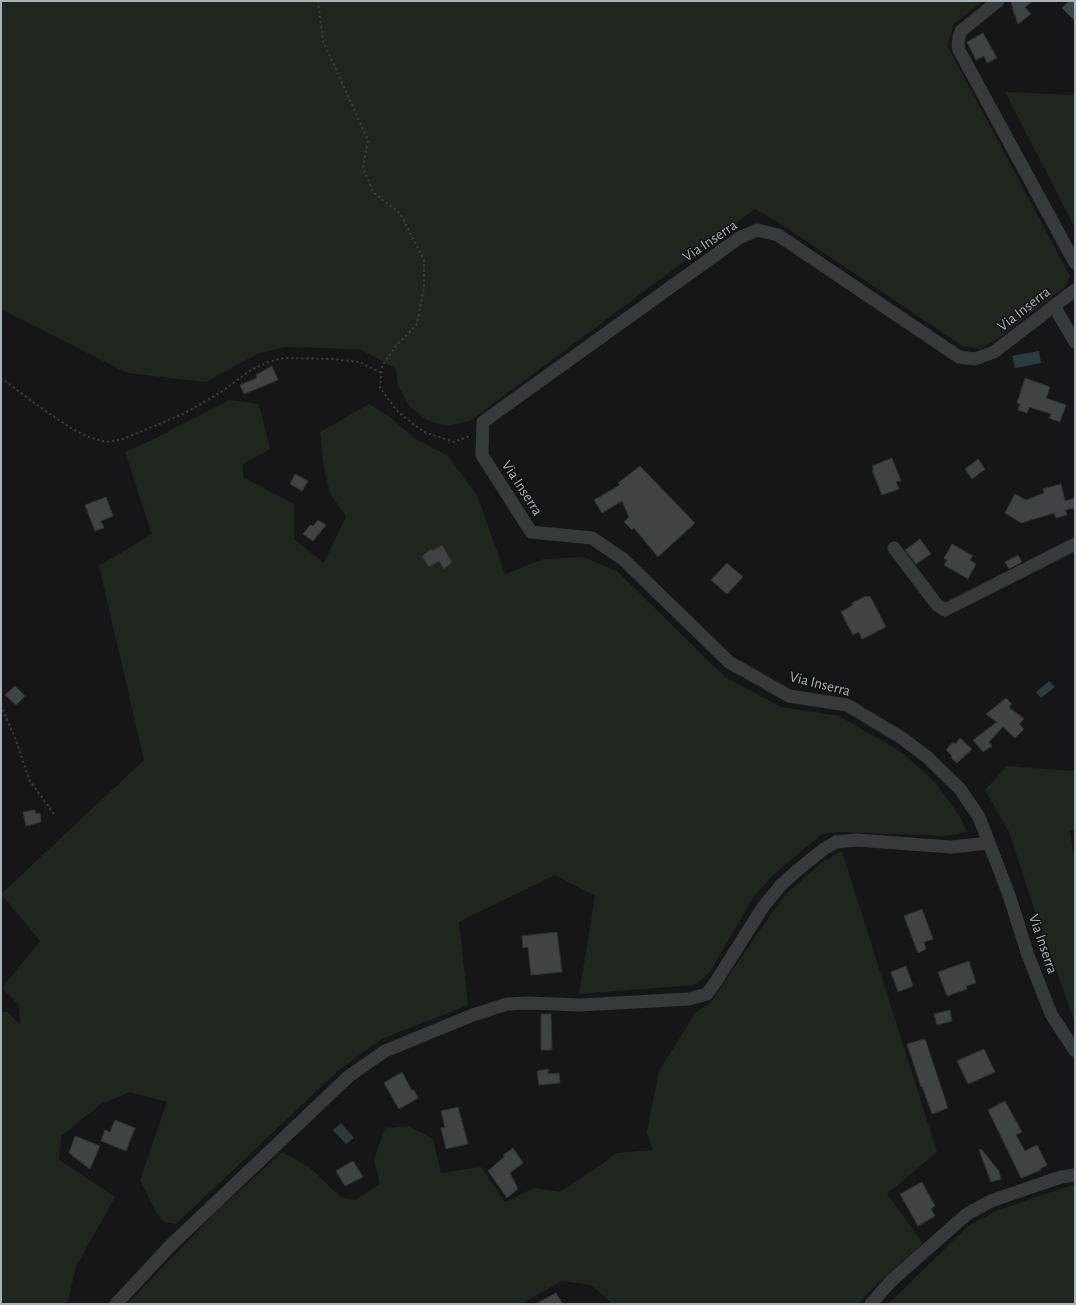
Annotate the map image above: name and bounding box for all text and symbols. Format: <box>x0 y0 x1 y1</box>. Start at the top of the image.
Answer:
street label: Via Inserra <box>680 217 740 265</box>
street label: Via Inserra <box>995 284 1053 334</box>
street label: Via Inserra <box>499 458 545 518</box>
street label: Via Inserra <box>788 669 852 699</box>
street label: Via Inserra <box>1026 912 1060 976</box>

